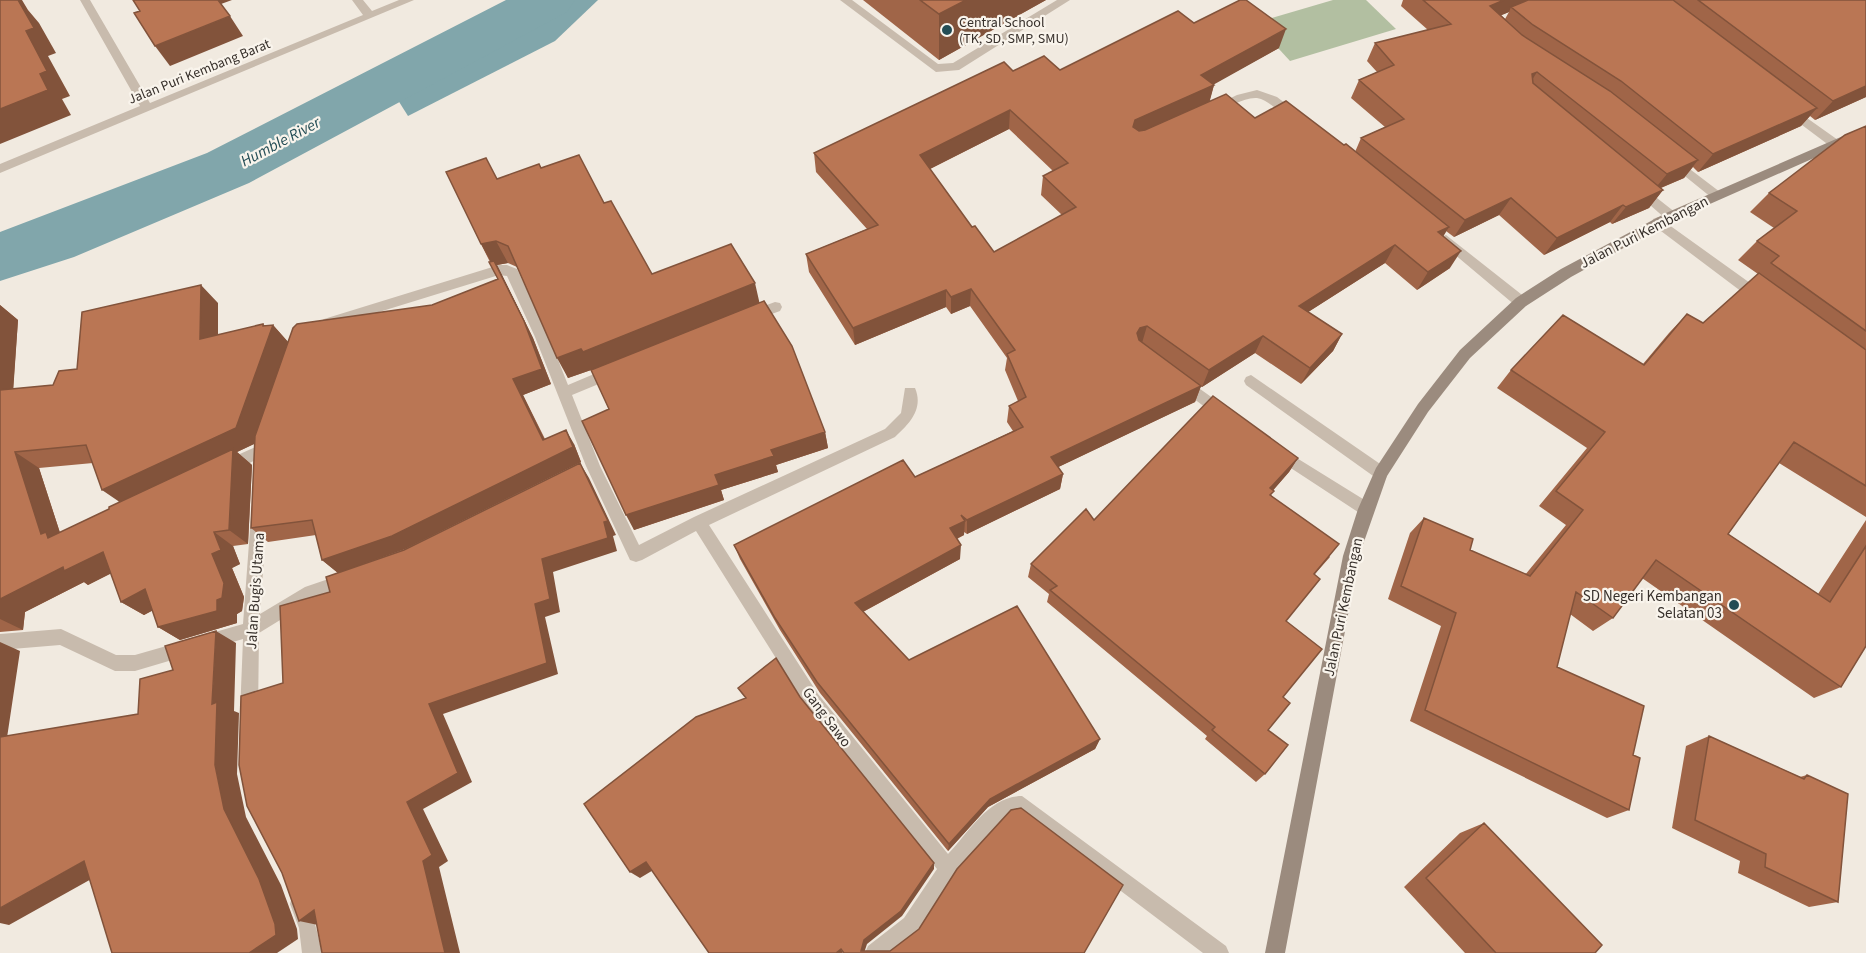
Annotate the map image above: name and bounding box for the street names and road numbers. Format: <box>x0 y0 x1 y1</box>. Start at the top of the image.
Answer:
street label: Jalan Puri Kembang Barat <box>125 34 274 110</box>
street label: Jalan Puri Kembangan <box>1577 191 1712 274</box>
street label: Jalan Bugis Utama <box>241 532 270 650</box>
street label: Jalan Puri Kembangan <box>1319 536 1368 678</box>
street label: Gang Sawo <box>797 683 856 752</box>

